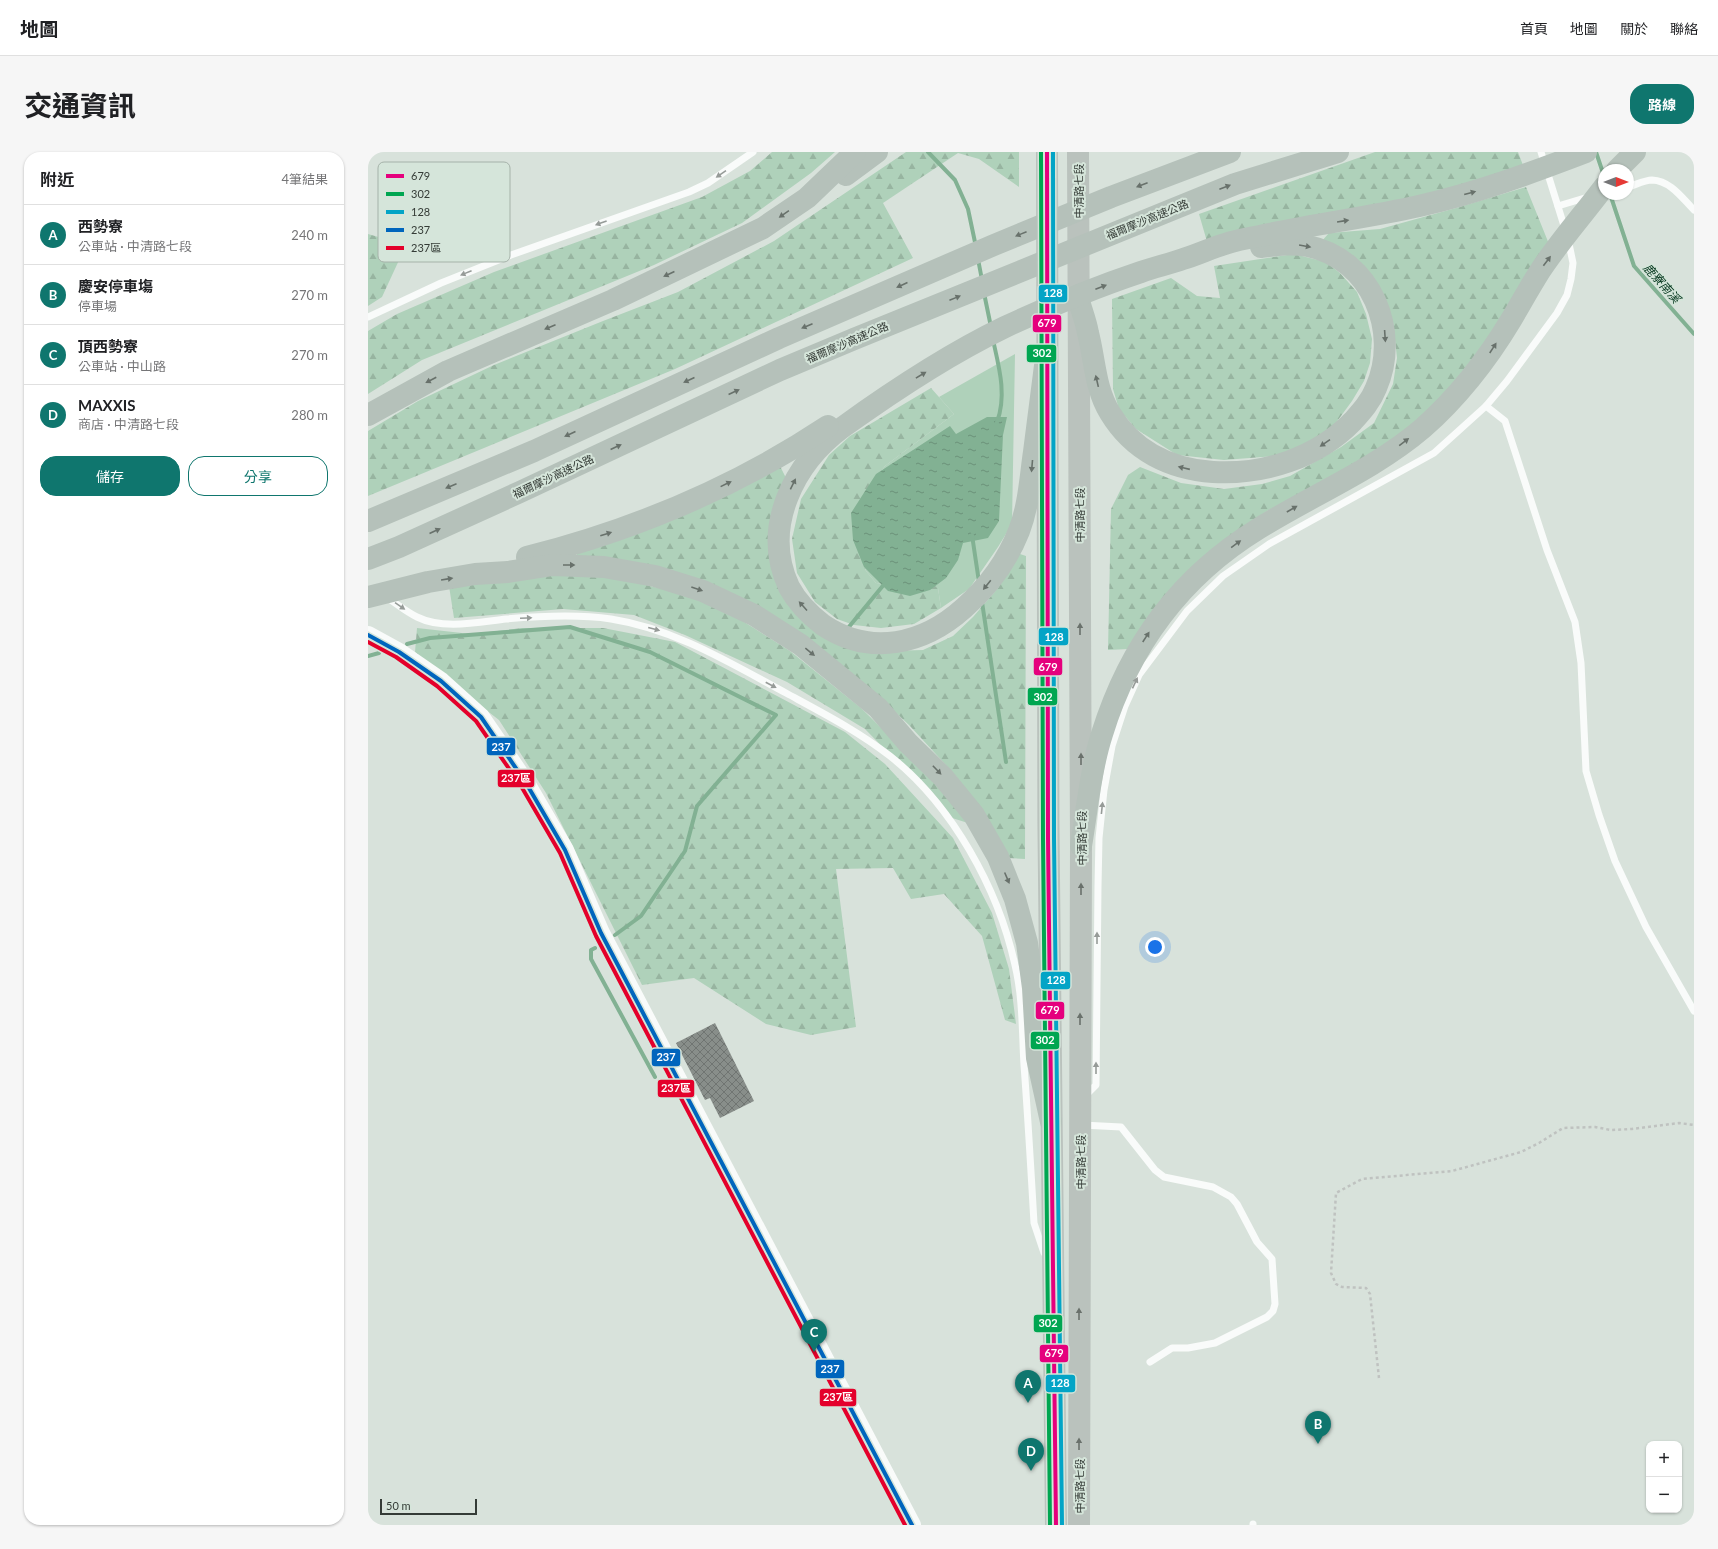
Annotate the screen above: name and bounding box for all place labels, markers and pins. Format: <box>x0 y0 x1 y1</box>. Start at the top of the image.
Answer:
pin: C <box>801 1319 827 1352</box>
pin: A <box>1015 1370 1041 1403</box>
pin: B <box>1305 1411 1331 1444</box>
pin: D <box>1018 1438 1044 1471</box>

